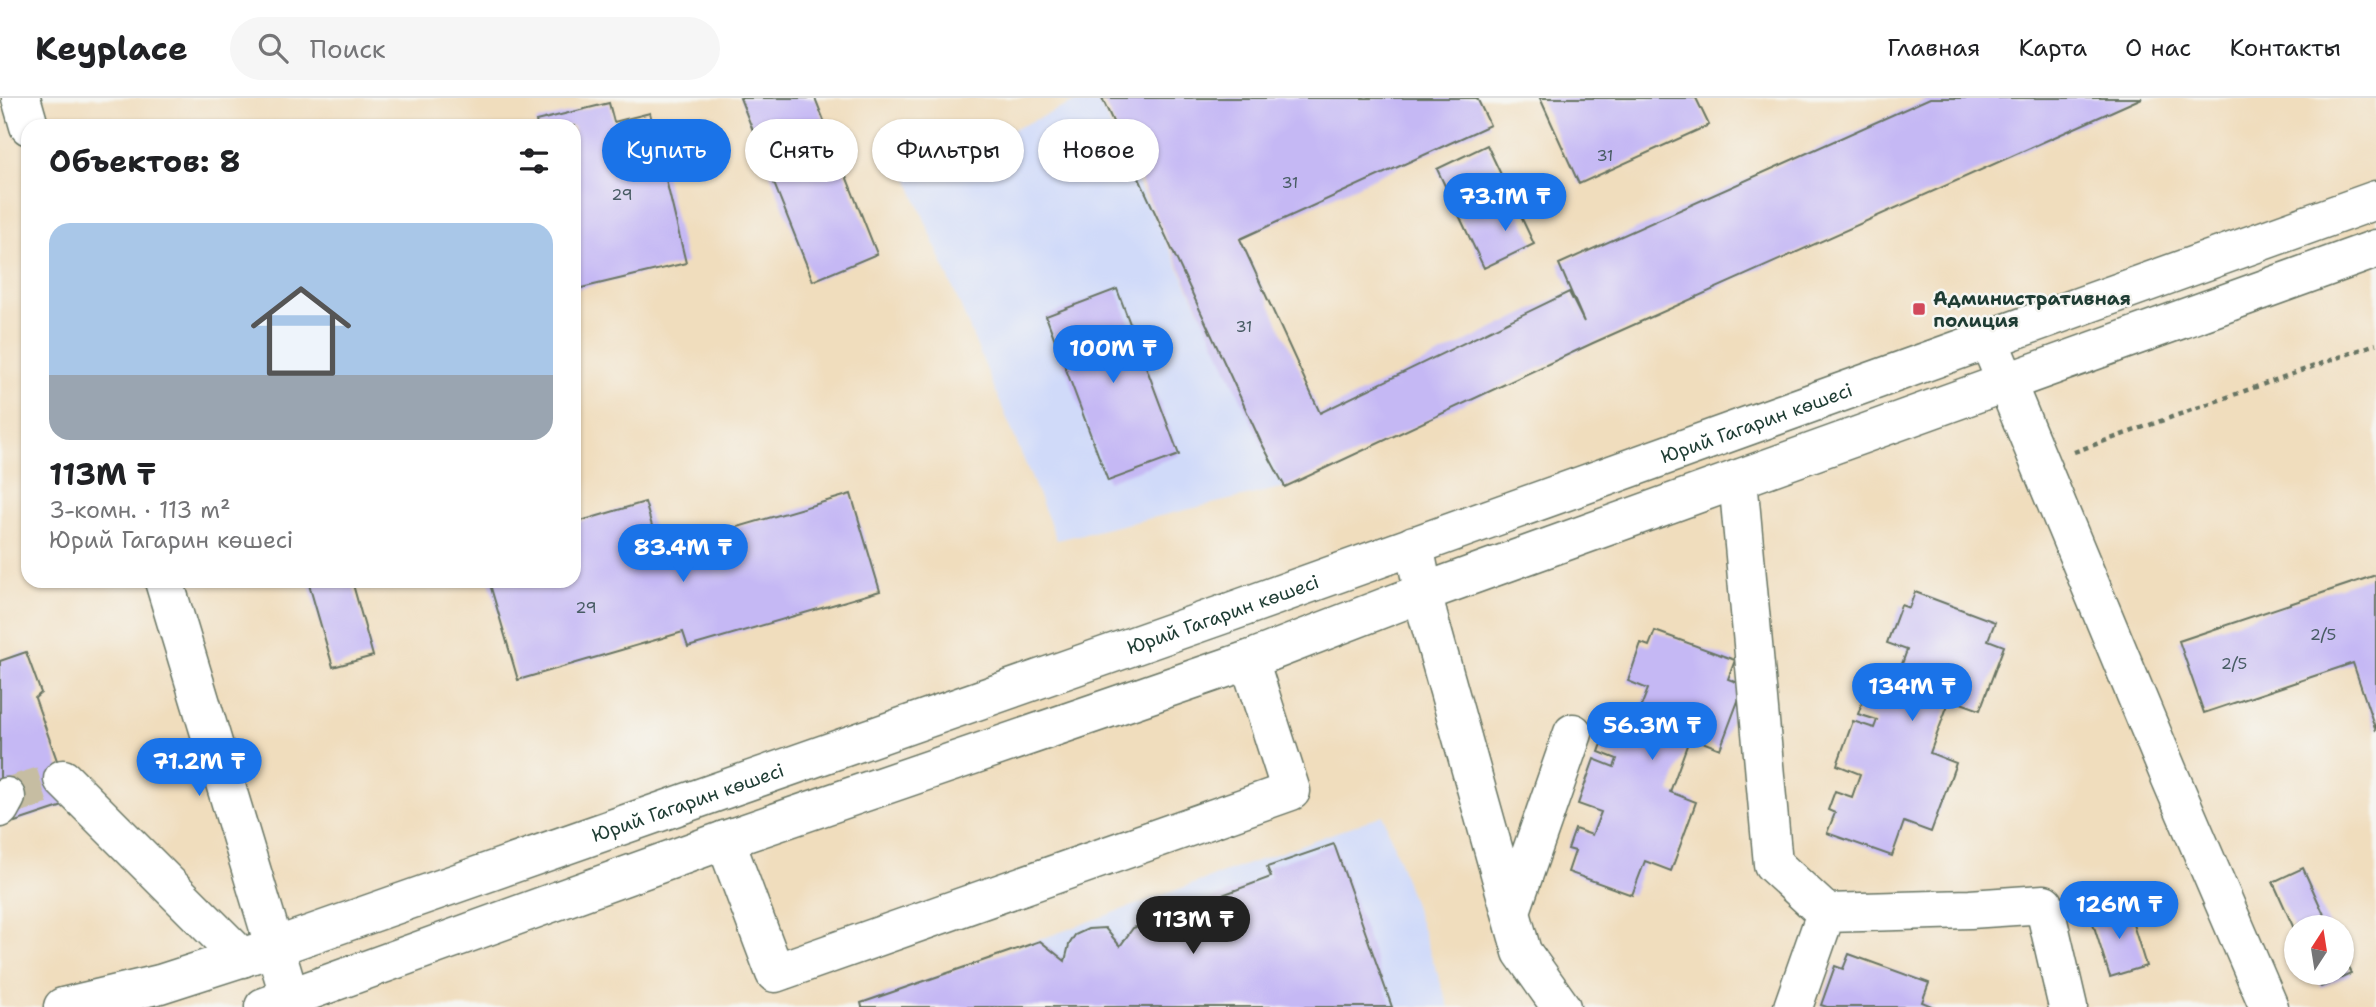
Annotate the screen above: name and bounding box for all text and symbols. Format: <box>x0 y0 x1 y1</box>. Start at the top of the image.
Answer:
search box <box>230 17 720 80</box>
text: Keyplace <box>35 26 188 71</box>
icon: search <box>254 29 292 67</box>
text: Поиск <box>310 31 386 66</box>
text: Главная <box>1887 32 1980 64</box>
text: Карта <box>2018 32 2087 64</box>
text: О нас <box>2125 32 2191 64</box>
text: Контакты <box>2229 32 2341 64</box>
chip: Купить <box>602 119 731 182</box>
chip: Снять <box>745 119 858 182</box>
chip: Фильтры <box>872 119 1024 182</box>
chip: Новое <box>1038 119 1159 182</box>
text: Объектов: 8 <box>49 141 241 182</box>
icon: filters <box>515 142 553 180</box>
house number: 31 <box>1596 145 1614 166</box>
house number: 31 <box>1281 172 1299 193</box>
pin: 73.1M ₸ <box>1440 174 1570 233</box>
text: 73.1M ₸ <box>1459 181 1551 211</box>
house number: 29 <box>611 184 633 205</box>
icon: home <box>238 268 364 394</box>
place label: Административная полиция <box>1933 286 2131 333</box>
marker: Административная полиция <box>1911 301 1927 317</box>
house number: 31 <box>1235 316 1253 337</box>
pin: 100M ₸ <box>1056 326 1170 385</box>
text: 100M ₸ <box>1069 333 1157 363</box>
street label: Юрий Гагарин көшесі <box>1657 377 1856 469</box>
text: 113M ₸ <box>49 454 156 495</box>
text: 3-комн. · 113 m² <box>49 495 231 525</box>
pin: 83.4M ₸ <box>618 524 748 584</box>
text: Юрий Гагарин көшесі <box>49 525 293 555</box>
text: 83.4M ₸ <box>634 532 732 562</box>
street label: Юрий Гагарин көшесі <box>1123 569 1322 660</box>
house number: 29 <box>575 597 597 618</box>
house number: 2/5 <box>2310 624 2336 645</box>
house number: 2/5 <box>2221 653 2247 674</box>
pin: 134M ₸ <box>1855 664 1969 723</box>
text: 134M ₸ <box>1868 671 1956 701</box>
pin: 56.3M ₸ <box>1587 702 1717 762</box>
text: 56.3M ₸ <box>1603 710 1701 740</box>
pin: 71.2M ₸ <box>134 738 264 798</box>
text: 71.2M ₸ <box>153 746 245 776</box>
street label: Юрий Гагарин көшесі <box>588 757 787 847</box>
pin: 126M ₸ <box>2062 882 2176 941</box>
text: 126M ₸ <box>2075 889 2163 919</box>
pin: 113M ₸ <box>1136 896 1250 956</box>
text: 113M ₸ <box>1152 904 1234 934</box>
north arrow <box>2284 915 2354 985</box>
map controls <box>2284 915 2354 985</box>

